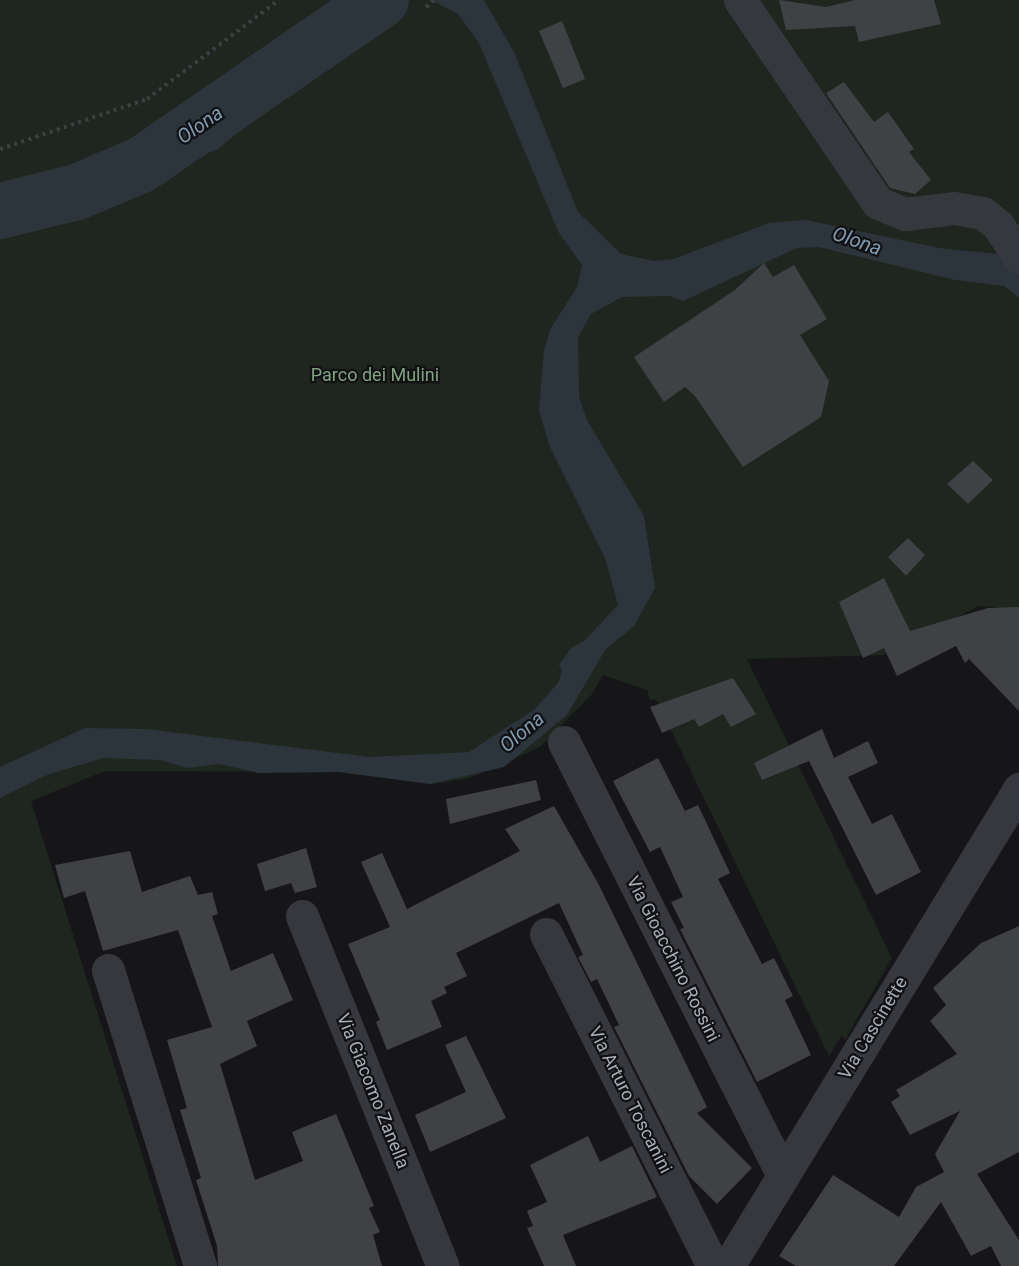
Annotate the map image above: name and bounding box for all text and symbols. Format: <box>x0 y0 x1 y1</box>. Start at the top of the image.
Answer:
water label: Olona <box>172 101 228 149</box>
water label: Olona <box>829 221 885 261</box>
park label: Parco dei Mulini <box>311 364 439 386</box>
water label: Olona <box>495 707 549 757</box>
street label: Via Gioacchino Rossini <box>622 872 724 1046</box>
street label: Via Cascinette <box>834 973 912 1083</box>
street label: Via Giacomo Zanella <box>332 1010 414 1172</box>
street label: Via Arturo Toscanini <box>584 1023 676 1177</box>

